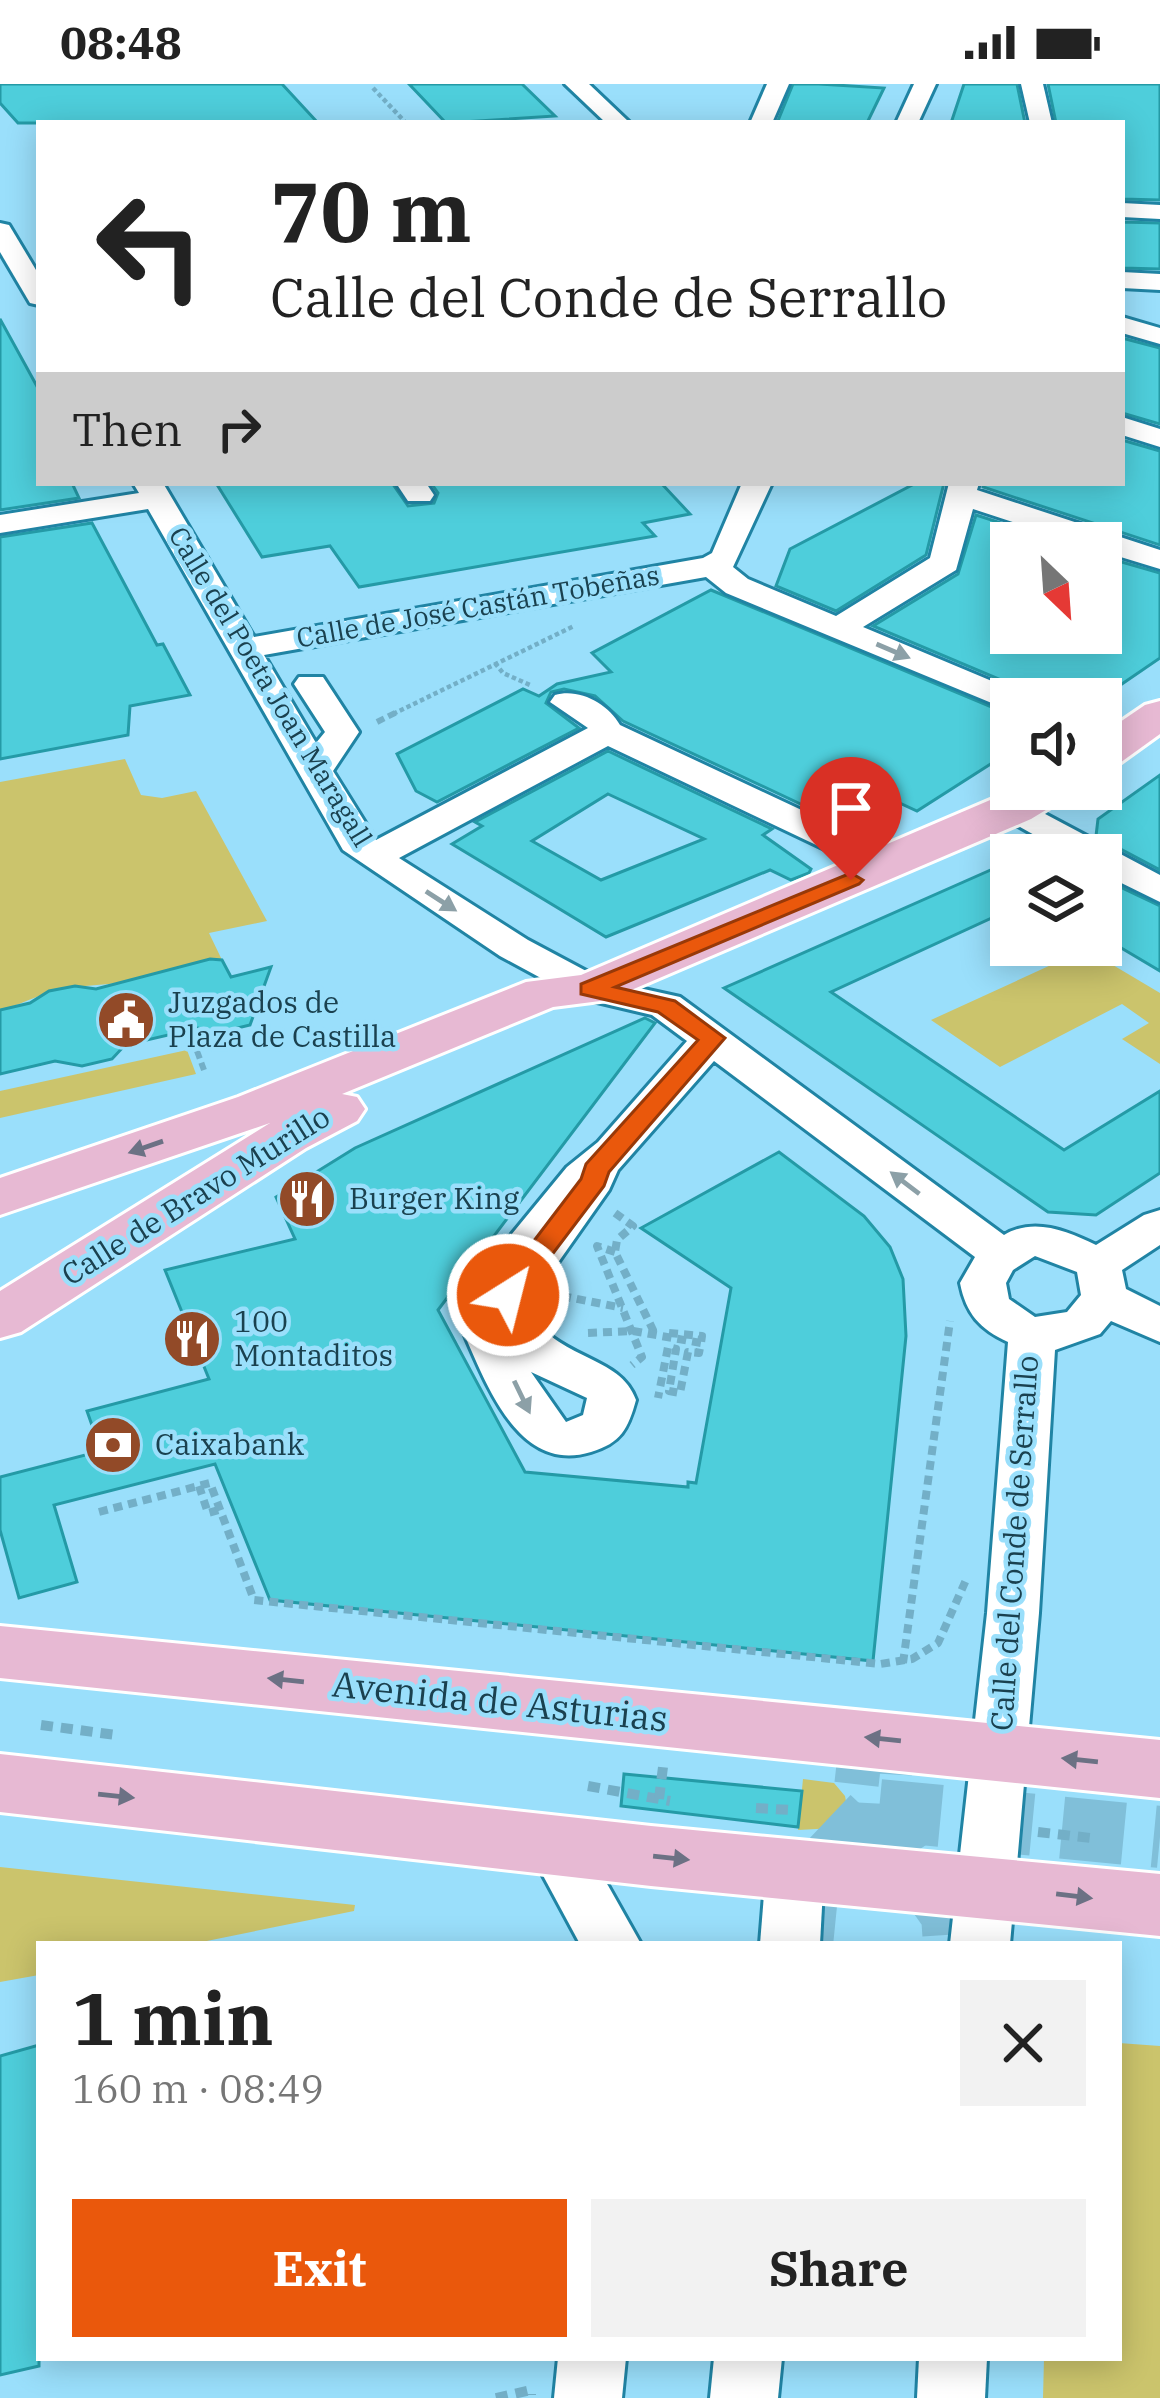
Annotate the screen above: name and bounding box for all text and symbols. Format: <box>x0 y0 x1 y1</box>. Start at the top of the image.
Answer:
text: 08:48 <box>60 13 182 71</box>
text: 70 m <box>270 156 472 265</box>
icon: left <box>72 168 228 324</box>
text: Calle del Conde de Serrallo <box>270 262 947 332</box>
icon: right <box>206 396 272 462</box>
text: Then <box>72 400 182 458</box>
street label: Calle del Poeta Joan Maragall <box>162 520 381 853</box>
north arrow <box>990 522 1122 654</box>
map controls <box>990 522 1122 966</box>
street label: Calle de José Castán Tobeñas <box>294 556 662 655</box>
one-way arrow <box>875 641 910 661</box>
button: sound <box>990 678 1122 810</box>
pin <box>800 757 902 880</box>
icon: arrive <box>818 775 884 841</box>
button: layers <box>990 834 1122 966</box>
one-way arrow <box>425 890 458 912</box>
place label: Juzgados de Plaza de Castilla <box>168 982 396 1055</box>
public building icon: Juzgados de Plaza de Castilla <box>95 989 157 1051</box>
street label: Calle de Bravo Murillo <box>54 1096 337 1293</box>
one-way arrow <box>127 1138 164 1157</box>
restaurant icon: Burger King <box>276 1168 338 1230</box>
one-way arrow <box>889 1171 921 1195</box>
place label: Burger King <box>349 1178 519 1217</box>
position arrow <box>445 1232 571 1358</box>
place label: 100 Montaditos <box>234 1301 393 1374</box>
restaurant icon: 100 Montaditos <box>161 1308 223 1370</box>
street label: Calle del Conde de Serrallo <box>981 1354 1046 1732</box>
one-way arrow <box>512 1379 532 1414</box>
bank icon: Caixabank <box>82 1414 144 1476</box>
place label: Caixabank <box>155 1424 305 1463</box>
street label: Avenida de Asturias <box>330 1660 670 1742</box>
one-way arrow <box>266 1670 304 1689</box>
one-way arrow <box>864 1729 901 1748</box>
one-way arrow <box>1060 1750 1098 1769</box>
one-way arrow <box>98 1787 135 1806</box>
one-way arrow <box>653 1848 690 1867</box>
one-way arrow <box>1056 1886 1093 1905</box>
text: 1 min <box>72 1971 274 2065</box>
button: close <box>960 1980 1086 2106</box>
text: 160 m · 08:49 <box>72 2063 324 2114</box>
button: Exit <box>72 2199 567 2337</box>
button: Share <box>591 2199 1086 2337</box>

